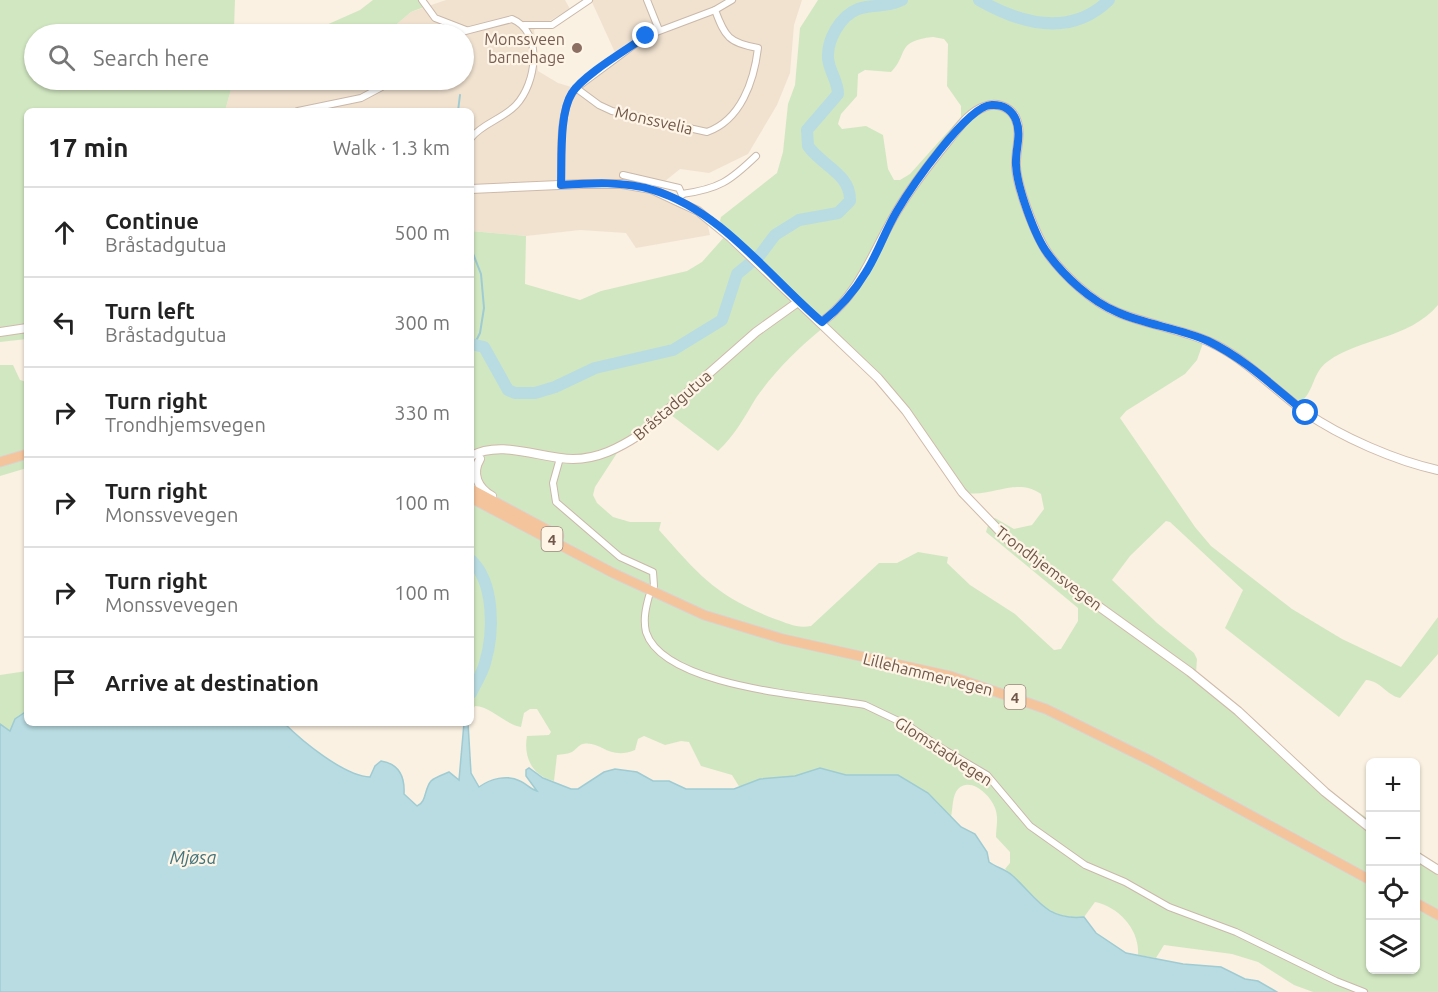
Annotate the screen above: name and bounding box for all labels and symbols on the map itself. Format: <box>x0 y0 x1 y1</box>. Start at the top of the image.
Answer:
route end <box>632 22 658 48</box>
place label: Monssveen barnehage <box>484 30 565 66</box>
marker: Monssveen barnehage <box>570 41 584 55</box>
street label: Monssvelia <box>613 102 695 138</box>
street label: Bråstadgutua <box>629 366 715 444</box>
route start <box>1292 399 1318 425</box>
street label: Trondhjemsvegen <box>992 522 1106 614</box>
road number: 4 <box>542 527 562 551</box>
street label: Lillehammervegen <box>861 649 995 699</box>
road number: 4 <box>1004 685 1026 709</box>
street label: Glomstadvegen <box>892 713 996 789</box>
water label: Mjøsa <box>170 847 217 867</box>

